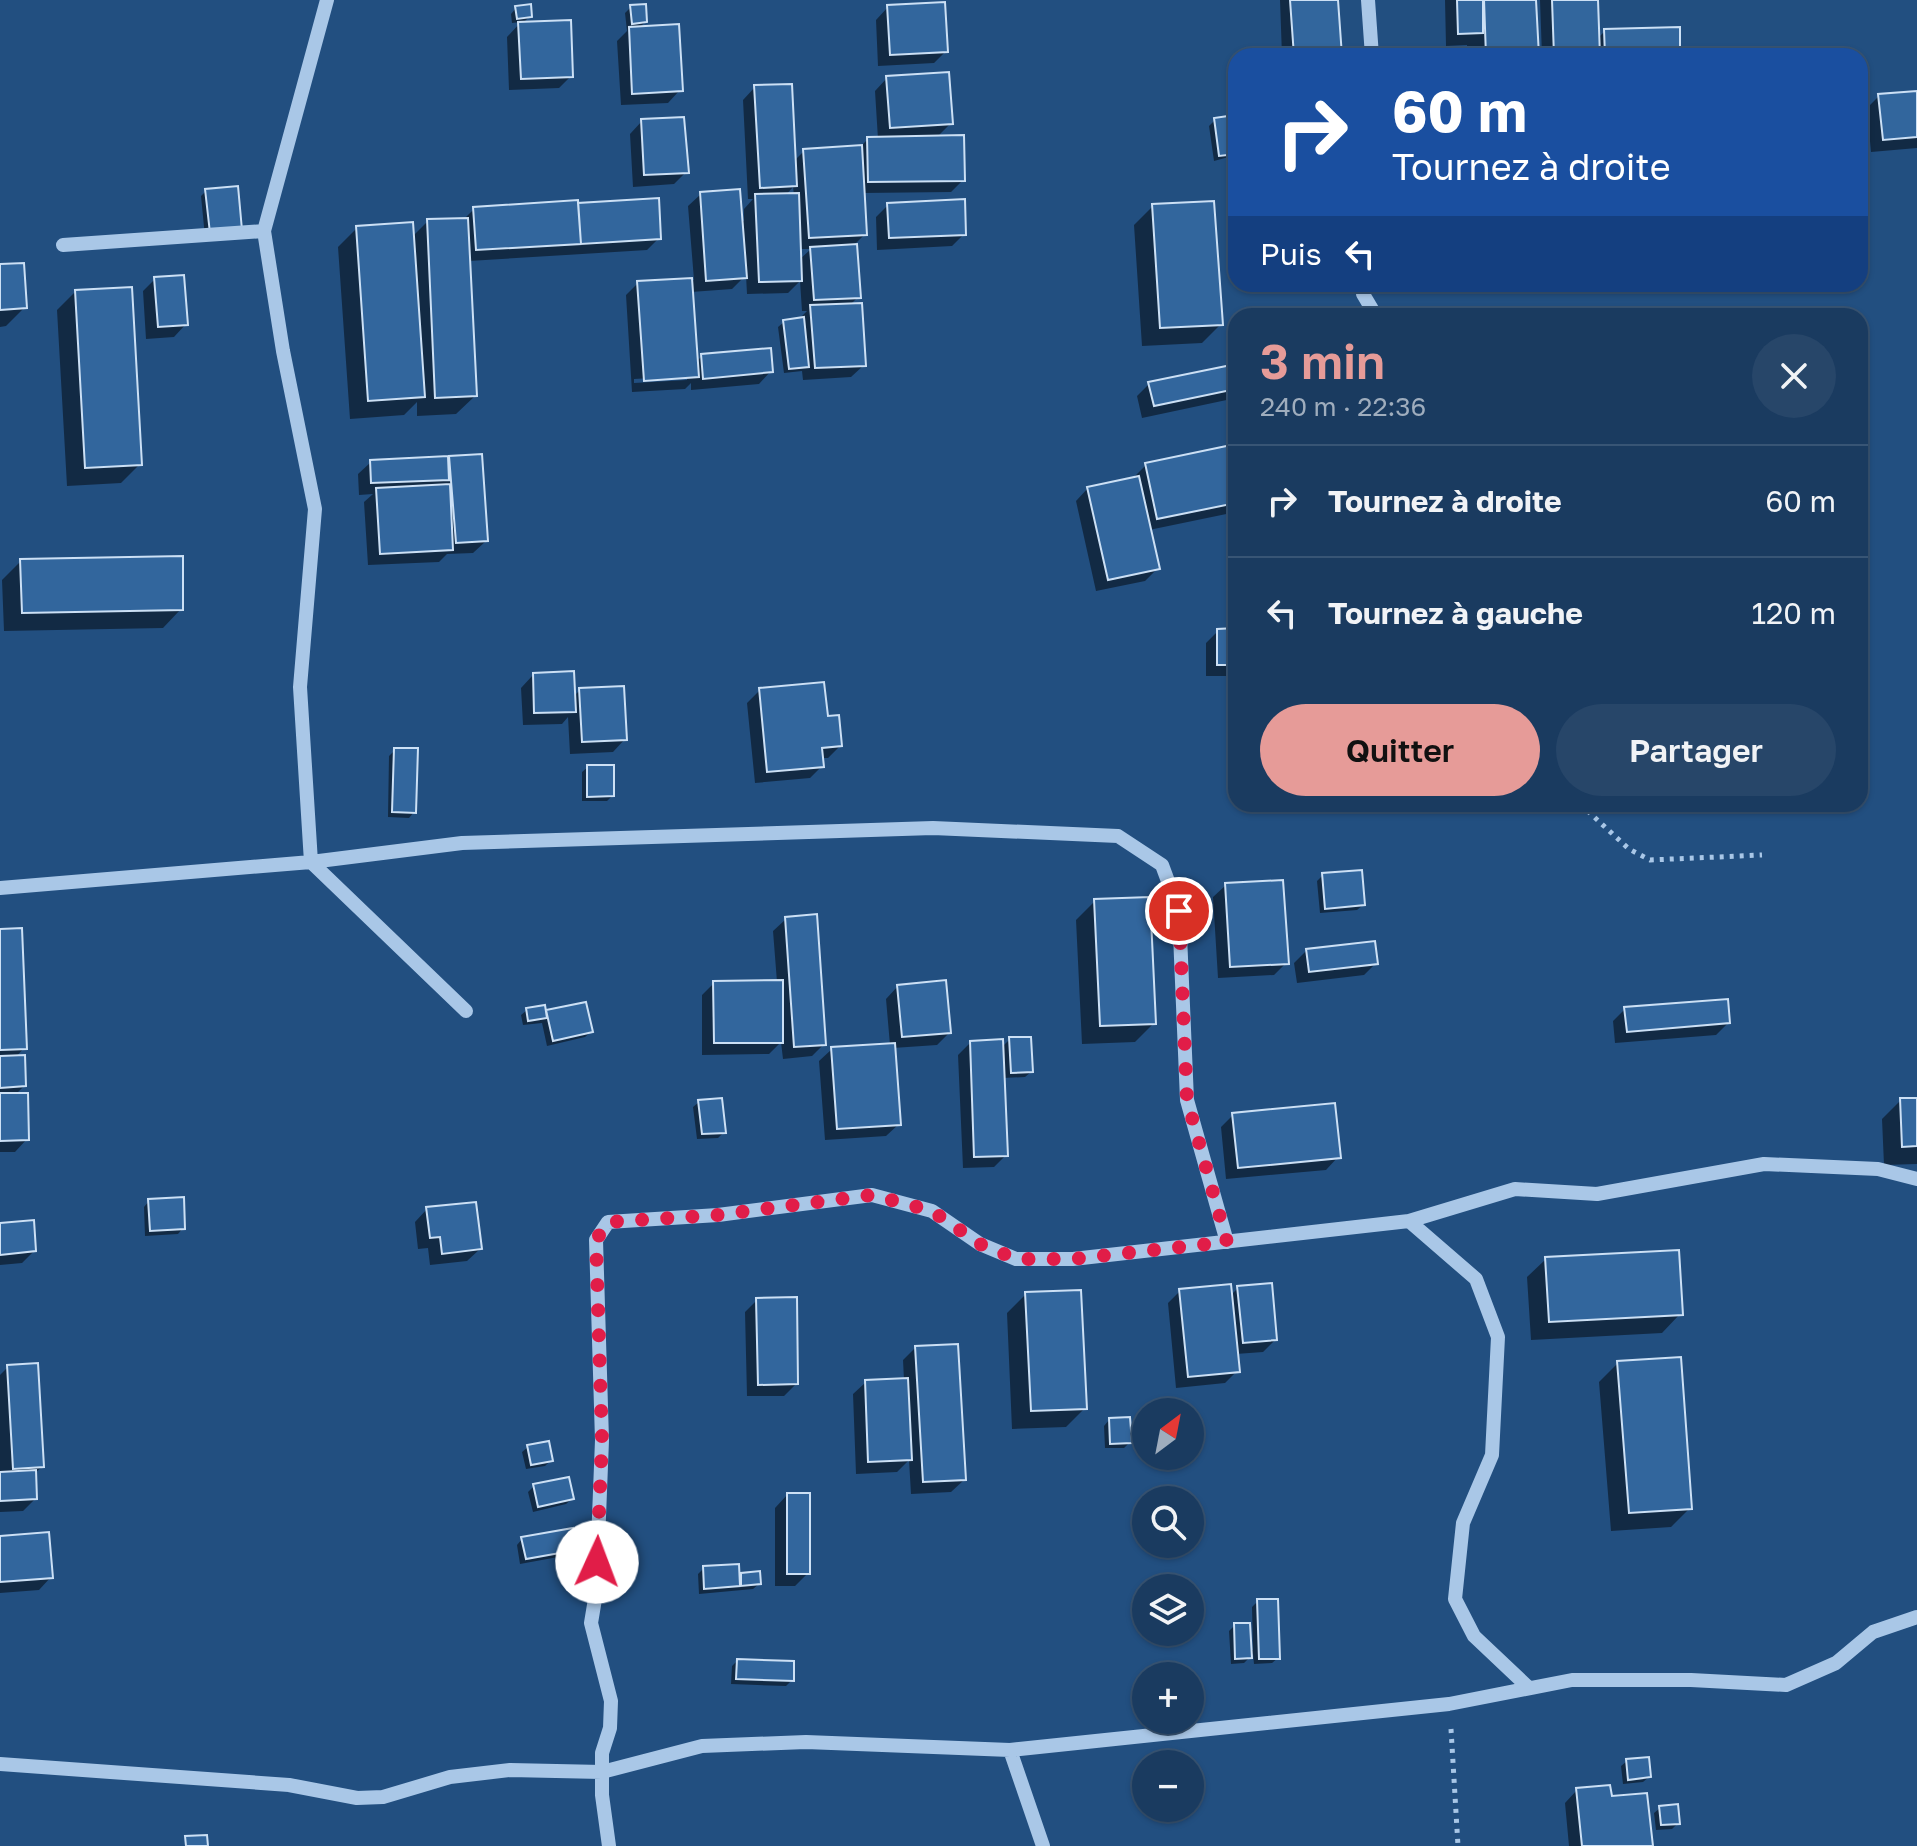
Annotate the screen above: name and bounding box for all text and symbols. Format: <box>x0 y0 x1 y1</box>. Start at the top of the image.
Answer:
text: 60 m <box>1392 77 1527 144</box>
icon: right <box>1260 80 1364 184</box>
text: Tournez à droite <box>1392 145 1671 188</box>
icon: left <box>1338 232 1382 276</box>
text: Puis <box>1260 236 1322 272</box>
text: 3 min <box>1260 332 1385 390</box>
button: close <box>1752 334 1836 418</box>
text: 240 m · 22:36 <box>1260 391 1426 422</box>
icon: right <box>1260 479 1304 523</box>
text: Tournez à droite <box>1328 483 1562 519</box>
text: 60 m <box>1765 483 1836 519</box>
icon: left <box>1260 591 1304 635</box>
text: Tournez à gauche <box>1328 595 1583 631</box>
text: 120 m <box>1751 595 1836 631</box>
button: Quitter <box>1260 704 1540 796</box>
button: Partager <box>1556 704 1836 796</box>
pin <box>1145 877 1213 945</box>
icon: arrive <box>1157 889 1201 933</box>
north arrow <box>1132 1398 1204 1470</box>
map controls <box>1132 1398 1204 1822</box>
button: search <box>1132 1486 1204 1558</box>
position arrow <box>555 1520 639 1604</box>
button: layers <box>1132 1574 1204 1646</box>
button: + <box>1132 1662 1204 1734</box>
button: − <box>1132 1750 1204 1822</box>

